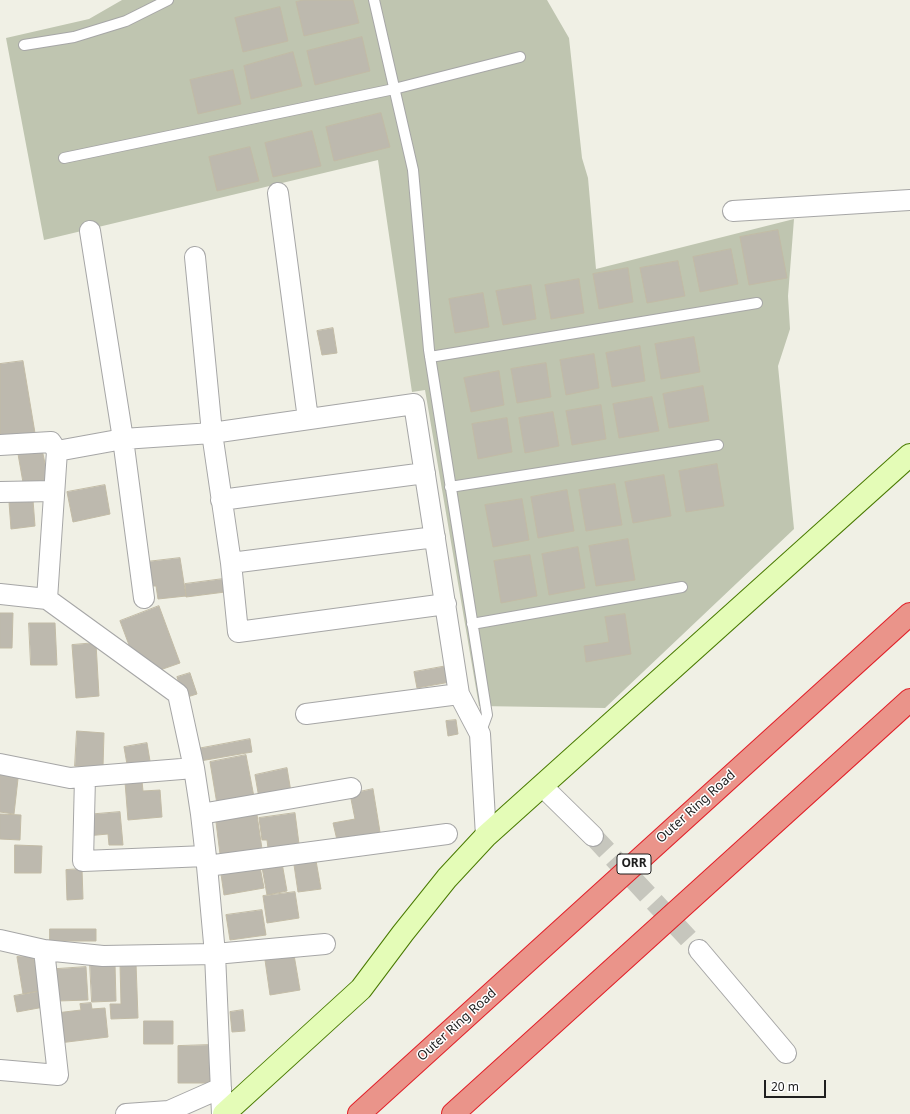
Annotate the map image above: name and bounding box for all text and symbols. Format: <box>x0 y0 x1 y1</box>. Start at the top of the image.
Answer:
street label: Outer Ring Road <box>653 767 739 847</box>
road number: ORR <box>617 854 651 874</box>
street label: Outer Ring Road <box>414 985 500 1065</box>
scale bar <box>766 1072 828 1098</box>
text: 20 m <box>771 1078 799 1095</box>

